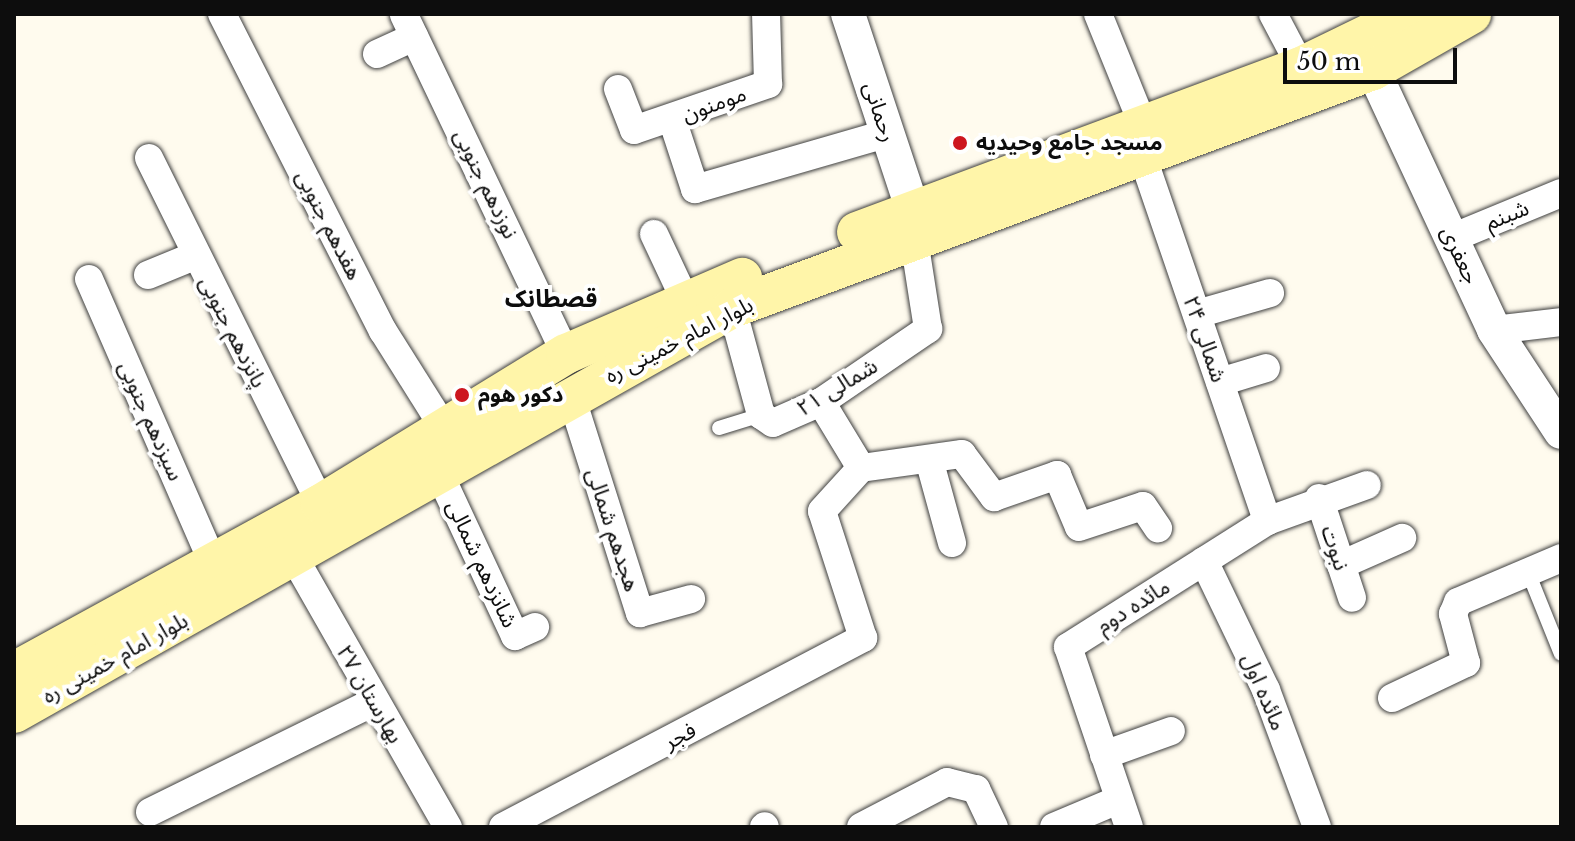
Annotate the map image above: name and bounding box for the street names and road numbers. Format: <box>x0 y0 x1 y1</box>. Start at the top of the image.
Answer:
street label: رحمانی <box>858 79 902 145</box>
street label: مومنون <box>678 80 750 128</box>
street label: نوزدهم جنوبی <box>448 125 524 243</box>
street label: هفدهم جنوبی <box>290 166 368 284</box>
street label: شبنم <box>1481 194 1533 236</box>
street label: جعفری <box>1435 222 1485 288</box>
street label: پانزدهم جنوبی <box>194 272 272 392</box>
street label: بلوار امام خمینی ره <box>601 291 757 389</box>
street label: ۲۴ شمالی <box>1178 292 1232 386</box>
street label: ۲۱ شمالی <box>792 353 882 421</box>
street label: سیزدهم جنوبی <box>113 357 189 485</box>
street label: هجدهم شمالی <box>581 465 645 595</box>
street label: شانزدهم شمالی <box>441 496 523 632</box>
street label: نبوت <box>1315 522 1355 574</box>
street label: مائده دوم <box>1091 573 1175 639</box>
street label: بلوار امام خمینی ره <box>37 607 193 709</box>
street label: بهارستان ۲۷ <box>331 640 409 748</box>
street label: مائده اول <box>1236 649 1292 735</box>
street label: فجر <box>660 717 700 755</box>

